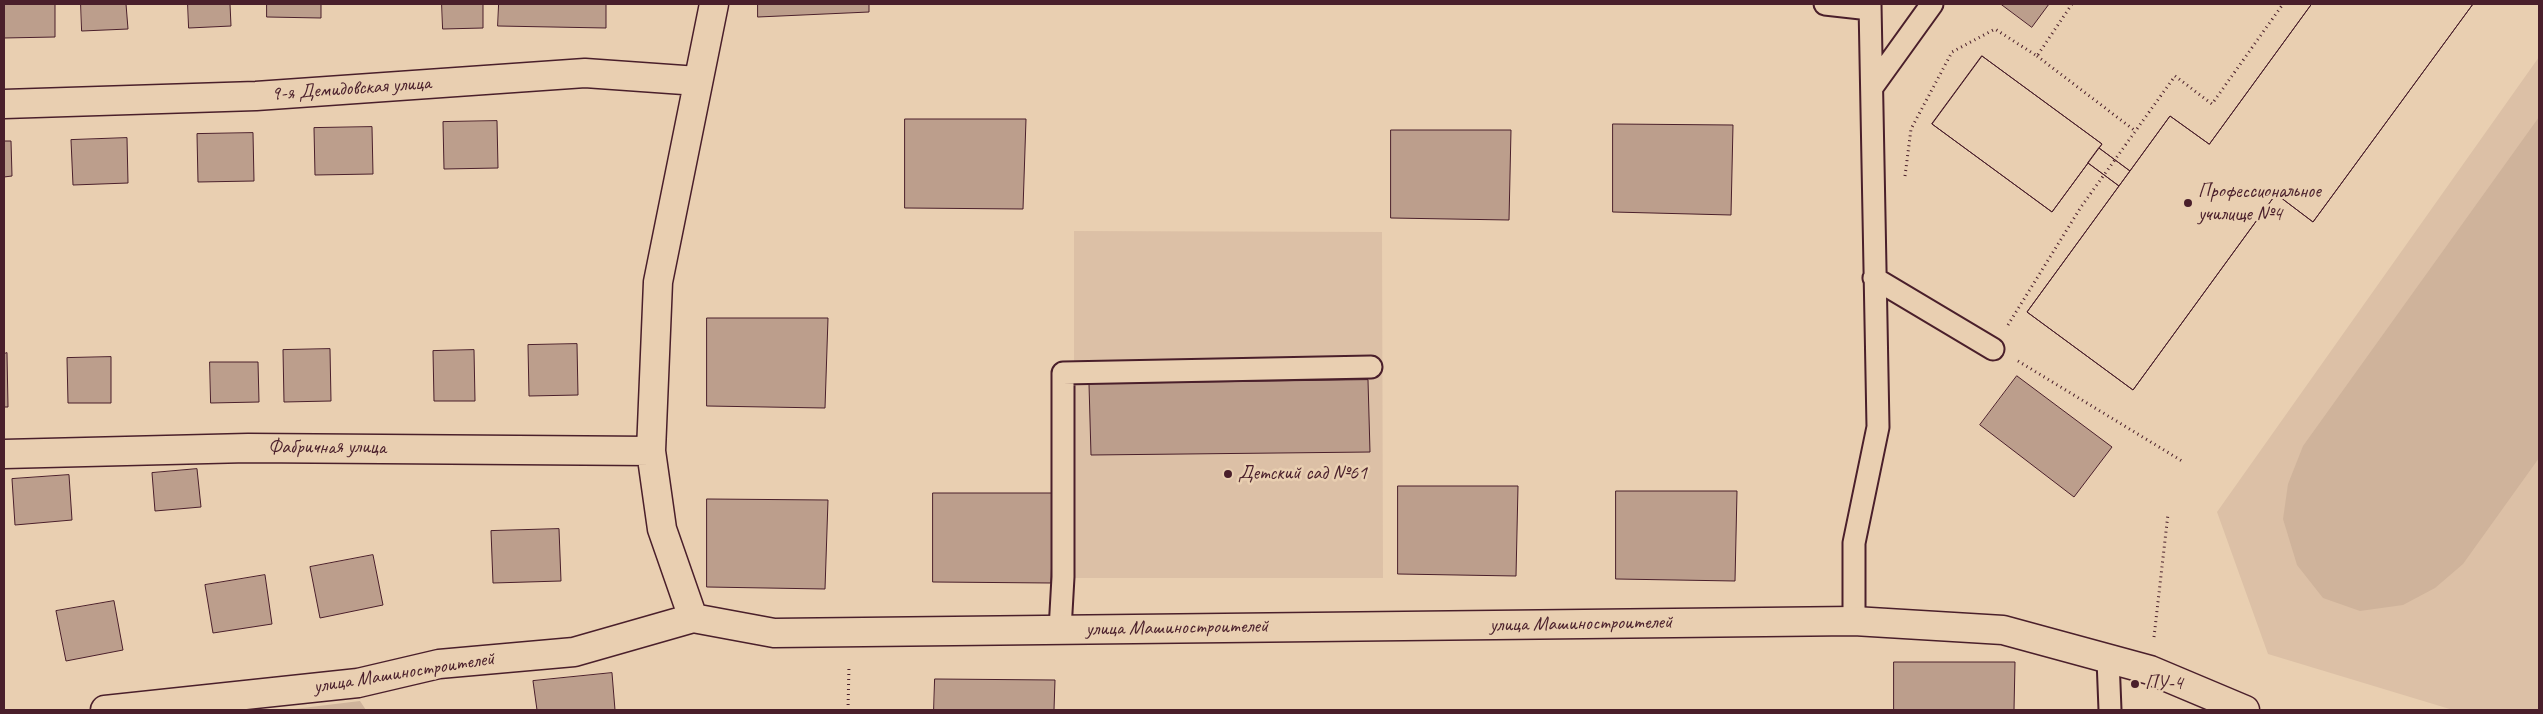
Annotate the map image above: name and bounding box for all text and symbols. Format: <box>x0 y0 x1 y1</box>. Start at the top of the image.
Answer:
street label: 9-я Демидовская улица <box>270 71 432 107</box>
place label: Профессиональное училище №4 <box>2198 180 2321 227</box>
marker: Профессиональное училище №4 <box>2182 197 2194 209</box>
street label: Фабричная улица <box>268 436 386 460</box>
place label: Детский сад №61 <box>1238 462 1367 486</box>
marker: Детский сад №61 <box>1222 468 1234 480</box>
street label: улица Машиностроителей <box>1489 610 1673 638</box>
street label: улица Машиностроителей <box>1085 614 1269 642</box>
street label: улица Машиностроителей <box>312 647 496 699</box>
place label: ПУ-4 <box>2145 672 2183 696</box>
marker: ПУ-4 <box>2129 678 2141 690</box>

